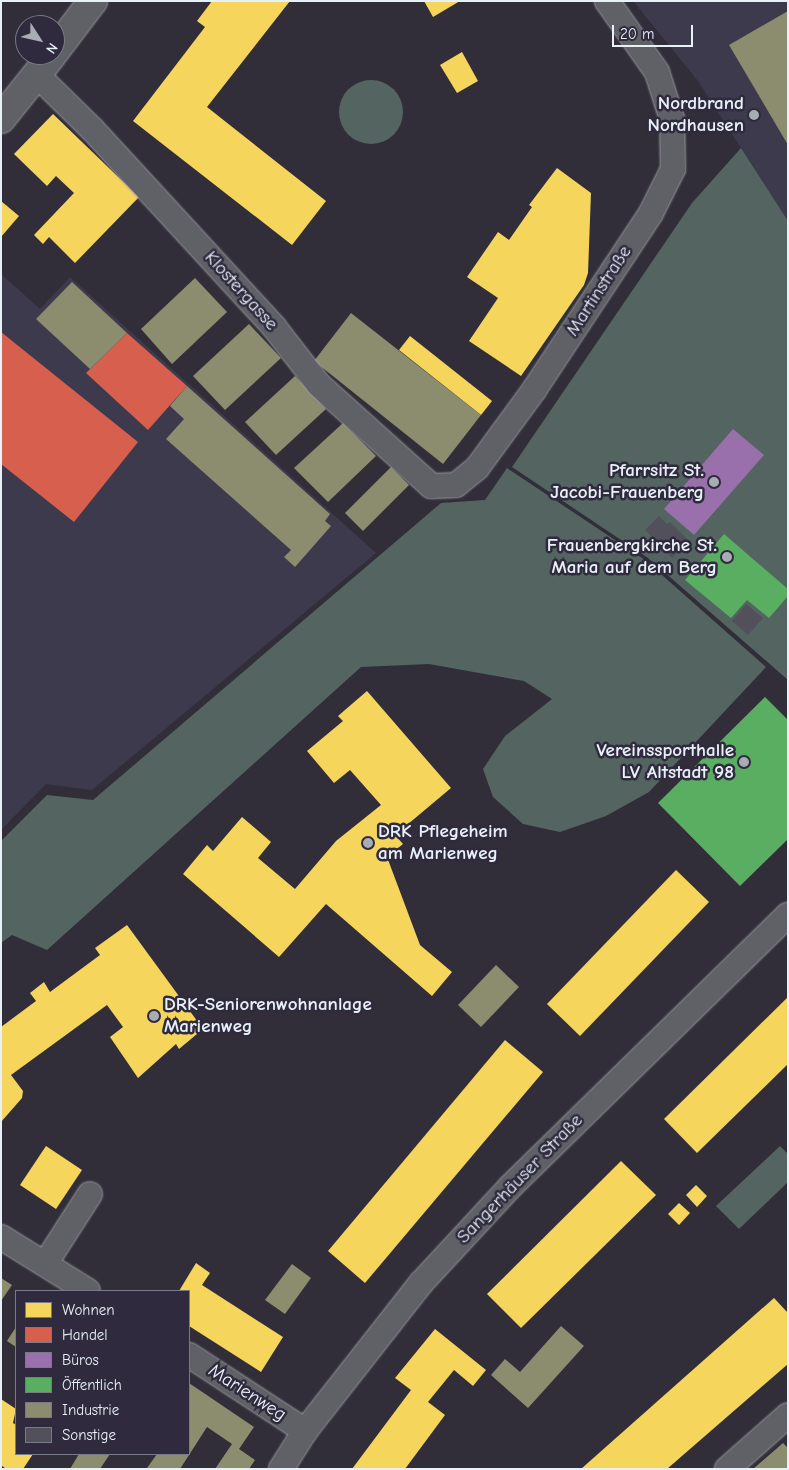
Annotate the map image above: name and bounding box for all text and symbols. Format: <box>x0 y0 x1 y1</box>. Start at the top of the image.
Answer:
north arrow <box>15 15 65 65</box>
scale bar <box>614 15 695 47</box>
text: 20 m <box>620 25 654 43</box>
text: N <box>42 40 61 57</box>
place label: Nordbrand Nordhausen <box>648 93 744 137</box>
marker: Nordbrand Nordhausen <box>748 109 760 121</box>
street label: Martinstraße <box>561 241 637 341</box>
street label: Klostergasse <box>199 247 283 335</box>
place label: Pfarrsitz St. Jacobi-Frauenberg <box>550 460 704 504</box>
marker: Pfarrsitz St. Jacobi-Frauenberg <box>708 476 720 488</box>
place label: Frauenbergkirche St. Maria auf dem Berg <box>547 535 717 579</box>
marker: Frauenbergkirche St. Maria auf dem Berg <box>721 551 733 563</box>
place label: Vereinssporthalle LV Altstadt 98 <box>596 740 734 784</box>
marker: Vereinssporthalle LV Altstadt 98 <box>738 756 750 768</box>
place label: DRK Pflegeheim am Marienweg <box>378 821 508 865</box>
marker: DRK Pflegeheim am Marienweg <box>362 837 374 849</box>
place label: DRK-Seniorenwohnanlage Marienweg <box>164 994 372 1038</box>
marker: DRK-Seniorenwohnanlage Marienweg <box>148 1010 160 1022</box>
street label: Sangerhäuser Straße <box>452 1109 588 1249</box>
legend <box>15 1290 190 1455</box>
text: Wohnen <box>62 1301 115 1319</box>
text: Handel <box>62 1326 108 1344</box>
text: Büros <box>62 1351 99 1369</box>
street label: Marienweg <box>204 1359 290 1427</box>
text: Öffentlich <box>62 1376 122 1394</box>
text: Industrie <box>62 1401 119 1419</box>
text: Sonstige <box>62 1426 116 1444</box>

